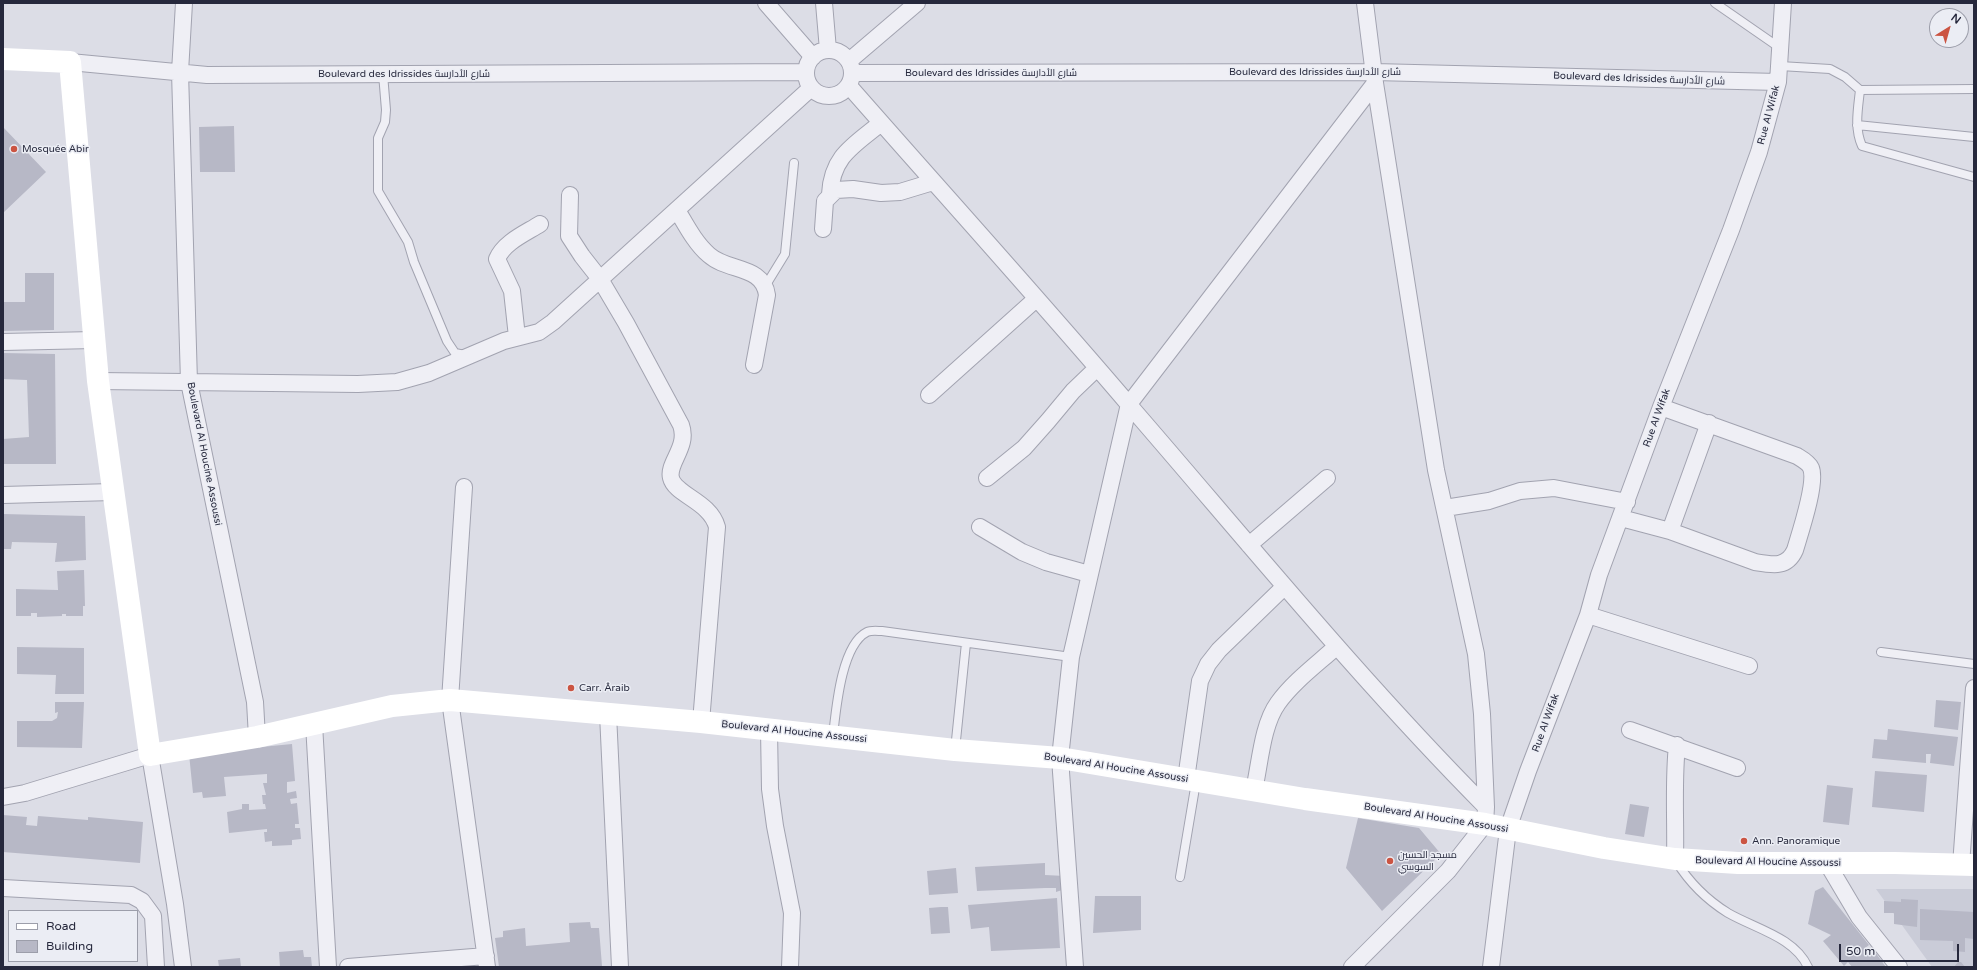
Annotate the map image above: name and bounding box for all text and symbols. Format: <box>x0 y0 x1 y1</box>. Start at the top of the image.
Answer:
north arrow <box>1929 8 1969 48</box>
text: N <box>1948 11 1963 27</box>
street label: Boulevard des Idrissides شارع الأدارسة <box>1229 66 1401 78</box>
street label: Boulevard des Idrissides شارع الأدارسة <box>905 67 1077 79</box>
street label: Boulevard des Idrissides شارع الأدارسة <box>318 68 490 80</box>
street label: Boulevard des Idrissides شارع الأدارسة <box>1553 70 1725 88</box>
street label: Rue Al Wifak <box>1755 84 1783 146</box>
place label: Mosquée Abir <box>22 143 89 155</box>
marker: Mosquée Abir <box>9 144 19 154</box>
street label: Boulevard Al Houcine Assoussi <box>184 381 224 527</box>
street label: Rue Al Wifak <box>1641 387 1673 449</box>
place label: Carr. Âraib <box>579 682 630 694</box>
marker: Carr. Âraib <box>566 683 576 693</box>
street label: Rue Al Wifak <box>1530 692 1562 754</box>
street label: Boulevard Al Houcine Assoussi <box>721 718 867 746</box>
street label: Boulevard Al Houcine Assoussi <box>1043 751 1189 785</box>
street label: Boulevard Al Houcine Assoussi <box>1363 801 1509 835</box>
place label: Ann. Panoramique <box>1752 835 1840 847</box>
marker: Ann. Panoramique <box>1739 836 1749 846</box>
place label: مسجد الحسين السوسي <box>1398 849 1457 872</box>
street label: Boulevard Al Houcine Assoussi <box>1695 855 1841 869</box>
marker: مسجد الحسين السوسي <box>1385 856 1395 866</box>
legend <box>8 910 138 962</box>
text: Road <box>46 919 76 933</box>
scale bar <box>1841 936 1961 962</box>
text: Building <box>46 939 93 953</box>
text: 50 m <box>1846 944 1875 958</box>

